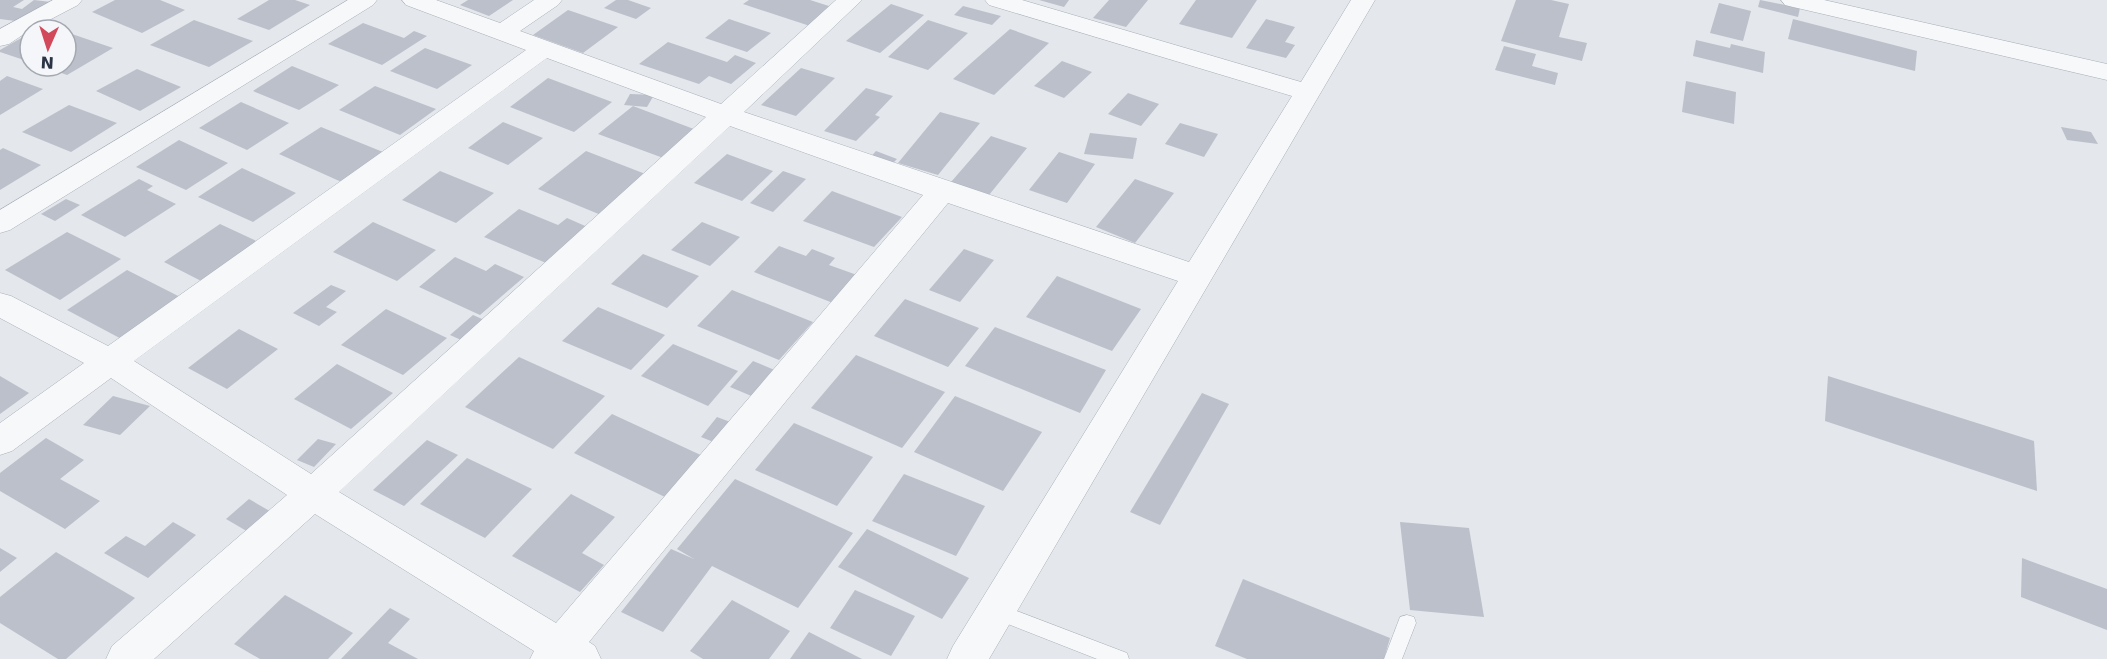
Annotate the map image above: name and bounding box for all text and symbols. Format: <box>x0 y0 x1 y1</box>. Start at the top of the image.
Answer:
north arrow <box>18 18 78 78</box>
text: N <box>40 53 54 72</box>

